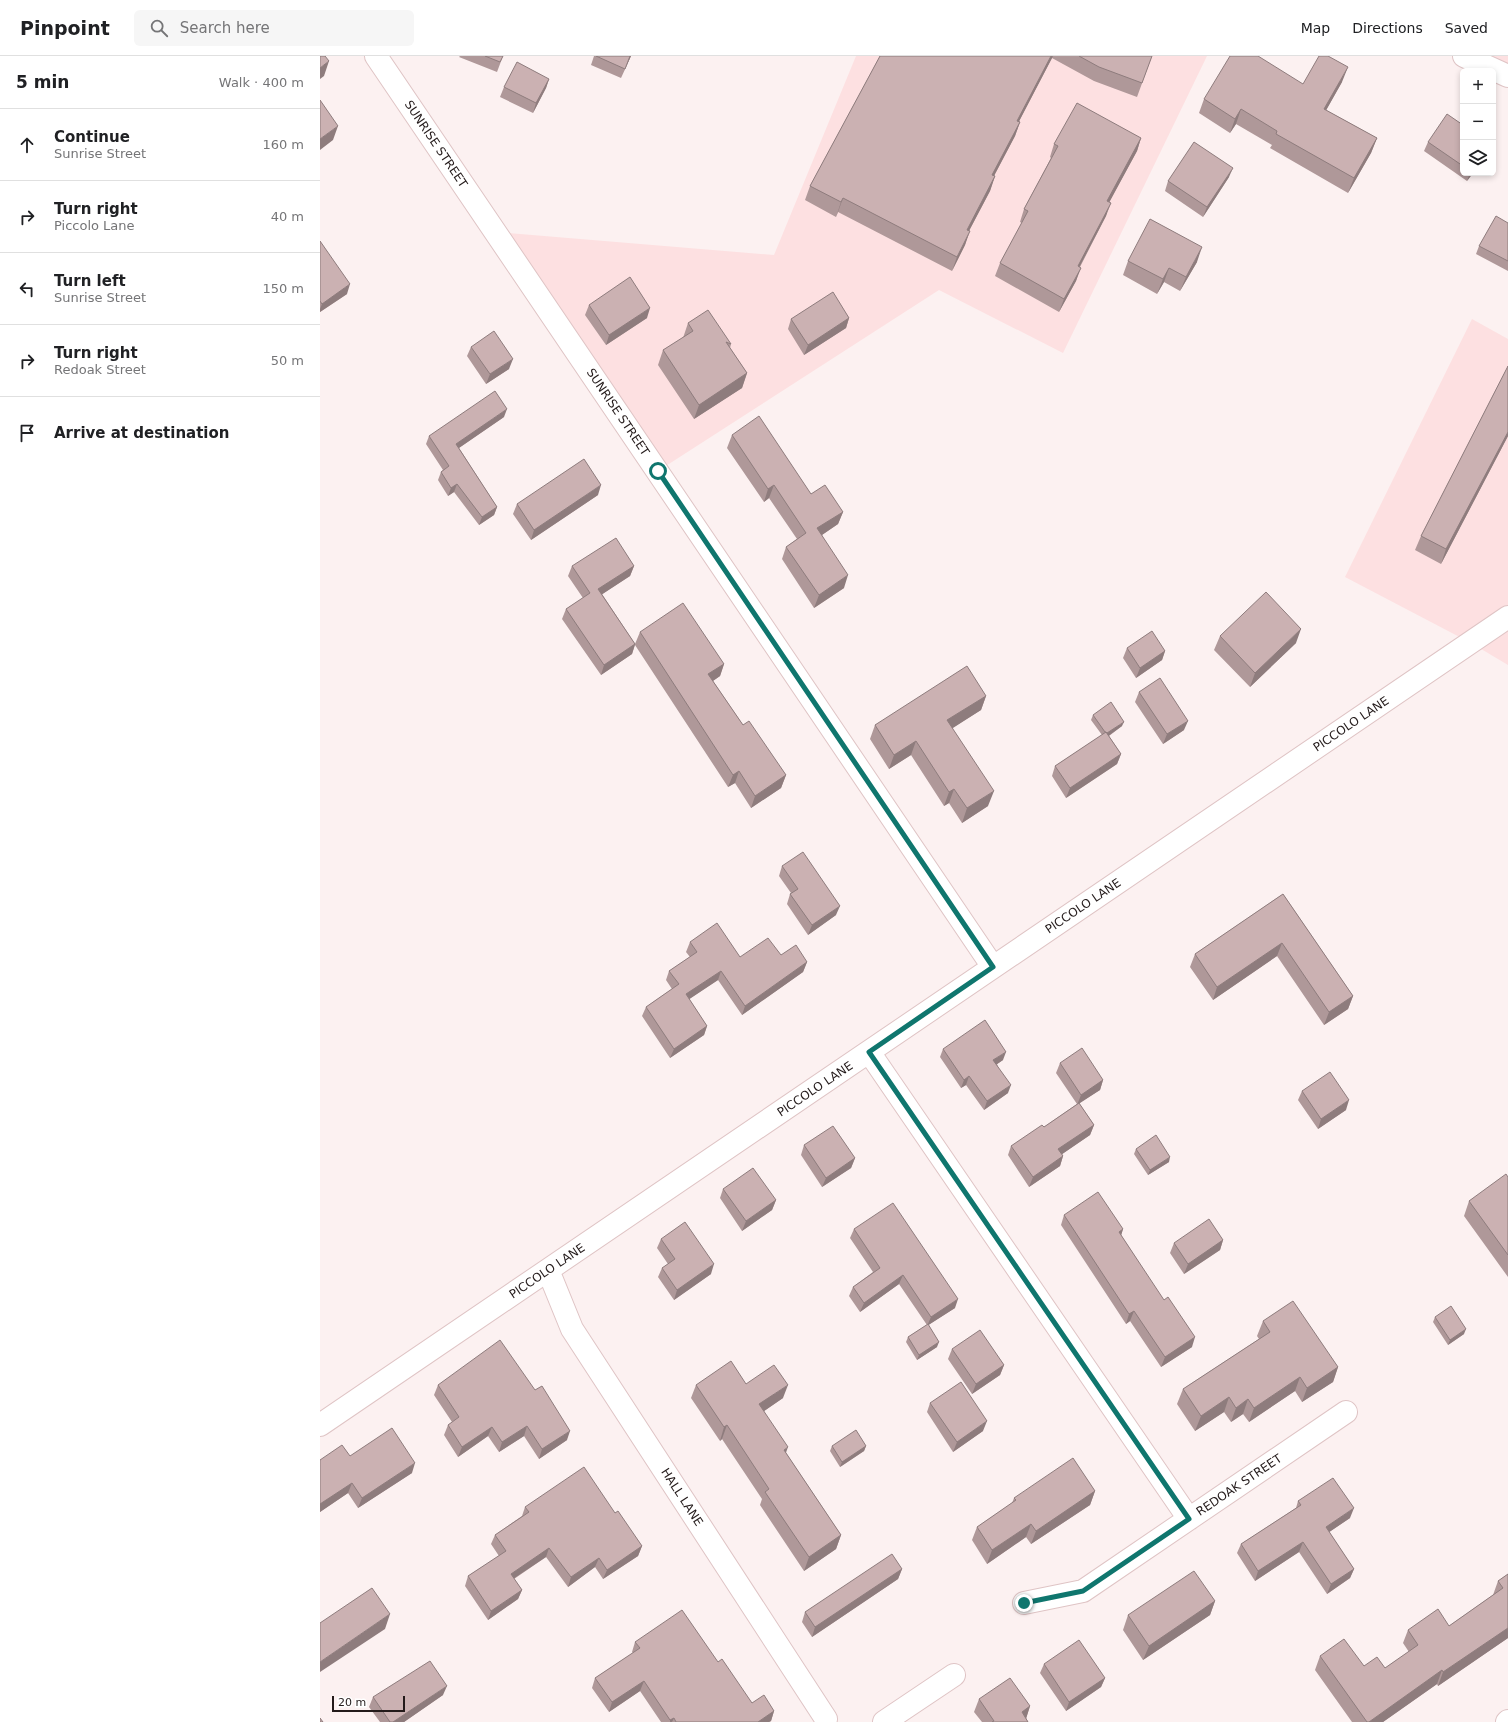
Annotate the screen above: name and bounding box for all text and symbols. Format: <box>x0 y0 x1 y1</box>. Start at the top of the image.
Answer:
search box <box>134 10 414 46</box>
text: Pinpoint <box>20 17 110 39</box>
icon: search <box>148 17 170 39</box>
text: Search here <box>180 19 270 37</box>
text: Map <box>1301 20 1330 36</box>
text: Directions <box>1352 20 1423 36</box>
text: Saved <box>1445 20 1488 36</box>
map controls <box>1460 68 1496 176</box>
button: + <box>1460 68 1496 104</box>
text: 5 min <box>16 72 69 92</box>
text: Walk · 400 m <box>219 75 304 90</box>
street label: SUNRISE STREET <box>402 98 471 191</box>
button: − <box>1460 104 1496 140</box>
text: Continue <box>54 128 130 146</box>
icon: ahead <box>16 134 38 156</box>
text: 160 m <box>262 137 304 152</box>
button: layers <box>1460 140 1496 176</box>
text: Sunrise Street <box>54 146 146 161</box>
text: Turn right <box>54 200 138 218</box>
icon: right <box>16 206 38 228</box>
text: 40 m <box>271 209 304 224</box>
text: Piccolo Lane <box>54 218 135 233</box>
text: Turn left <box>54 272 126 290</box>
icon: left <box>16 278 38 300</box>
text: 150 m <box>262 281 304 296</box>
text: Sunrise Street <box>54 290 146 305</box>
text: Turn right <box>54 344 138 362</box>
icon: right <box>16 350 38 372</box>
text: 50 m <box>271 353 304 368</box>
text: Redoak Street <box>54 362 146 377</box>
street label: SUNRISE STREET <box>584 366 653 459</box>
icon: arrive <box>16 422 38 444</box>
text: Arrive at destination <box>54 424 229 442</box>
route start <box>649 462 667 480</box>
street label: PICCOLO LANE <box>1311 694 1391 754</box>
street label: PICCOLO LANE <box>1043 876 1123 936</box>
street label: PICCOLO LANE <box>775 1059 855 1119</box>
street label: PICCOLO LANE <box>507 1241 587 1301</box>
street label: REDOAK STREET <box>1194 1451 1285 1519</box>
street label: HALL LANE <box>658 1465 706 1529</box>
route end <box>1015 1594 1033 1612</box>
scale bar <box>332 1694 405 1713</box>
text: 20 m <box>338 1696 366 1709</box>

